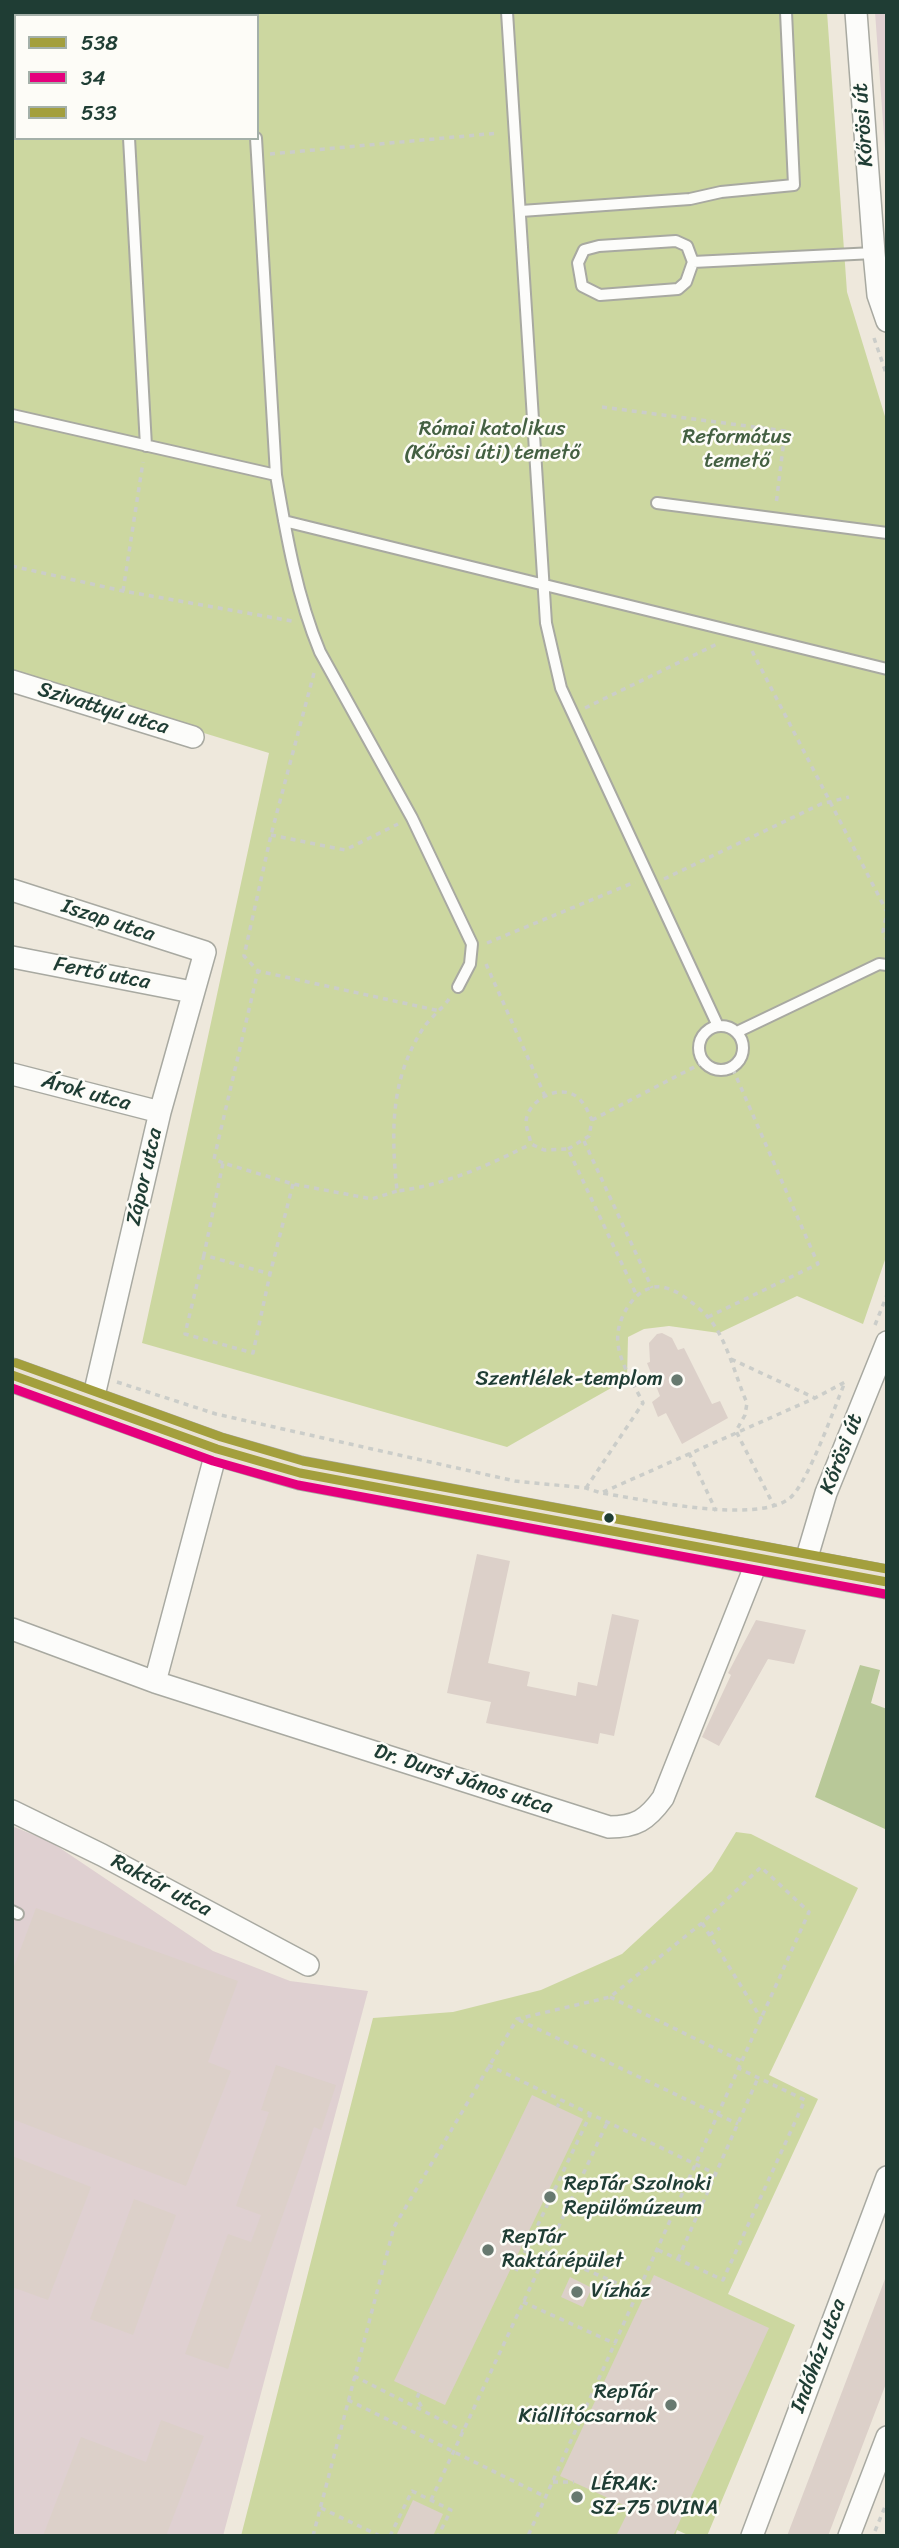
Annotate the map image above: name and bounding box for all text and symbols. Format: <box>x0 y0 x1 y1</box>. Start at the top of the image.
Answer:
legend <box>14 14 259 140</box>
text: 538 <box>81 24 118 62</box>
text: 34 <box>81 59 106 97</box>
street label: Kőrösi út <box>848 82 880 168</box>
text: 533 <box>81 94 117 132</box>
park label: Római katolikus (Kőrösi úti) temető <box>404 417 580 467</box>
park label: Református temető <box>683 425 791 475</box>
street label: Szivattyú utca <box>35 677 171 741</box>
street label: Iszap utca <box>58 894 158 948</box>
street label: Fertő utca <box>52 952 152 996</box>
street label: Árok utca <box>39 1069 133 1117</box>
street label: Zápor utca <box>122 1126 168 1228</box>
place label: Szentlélek-templom <box>476 1367 663 1393</box>
marker: Szentlélek-templom <box>669 1372 685 1388</box>
street label: Kőrösi út <box>815 1410 869 1498</box>
unlabelled marker <box>602 1511 616 1525</box>
street label: Dr. Durst János utca <box>371 1739 555 1821</box>
street label: Raktár utca <box>107 1849 215 1923</box>
place label: RepTár Szolnoki Repülőmúzeum <box>564 2172 711 2222</box>
marker: RepTár Szolnoki Repülőmúzeum <box>542 2189 558 2205</box>
place label: RepTár Raktárépület <box>502 2225 623 2275</box>
marker: RepTár Raktárépület <box>480 2242 496 2258</box>
place label: Vízház <box>591 2279 651 2305</box>
marker: Vízház <box>569 2284 585 2300</box>
street label: Indóház utca <box>786 2296 852 2416</box>
place label: RepTár Kiállítócsarnok <box>519 2380 657 2430</box>
marker: RepTár Kiállítócsarnok <box>663 2397 679 2413</box>
place label: LÉRAK: SZ-75 DVINA <box>591 2472 718 2522</box>
marker: LÉRAK: SZ-75 DVINA <box>569 2489 585 2505</box>

